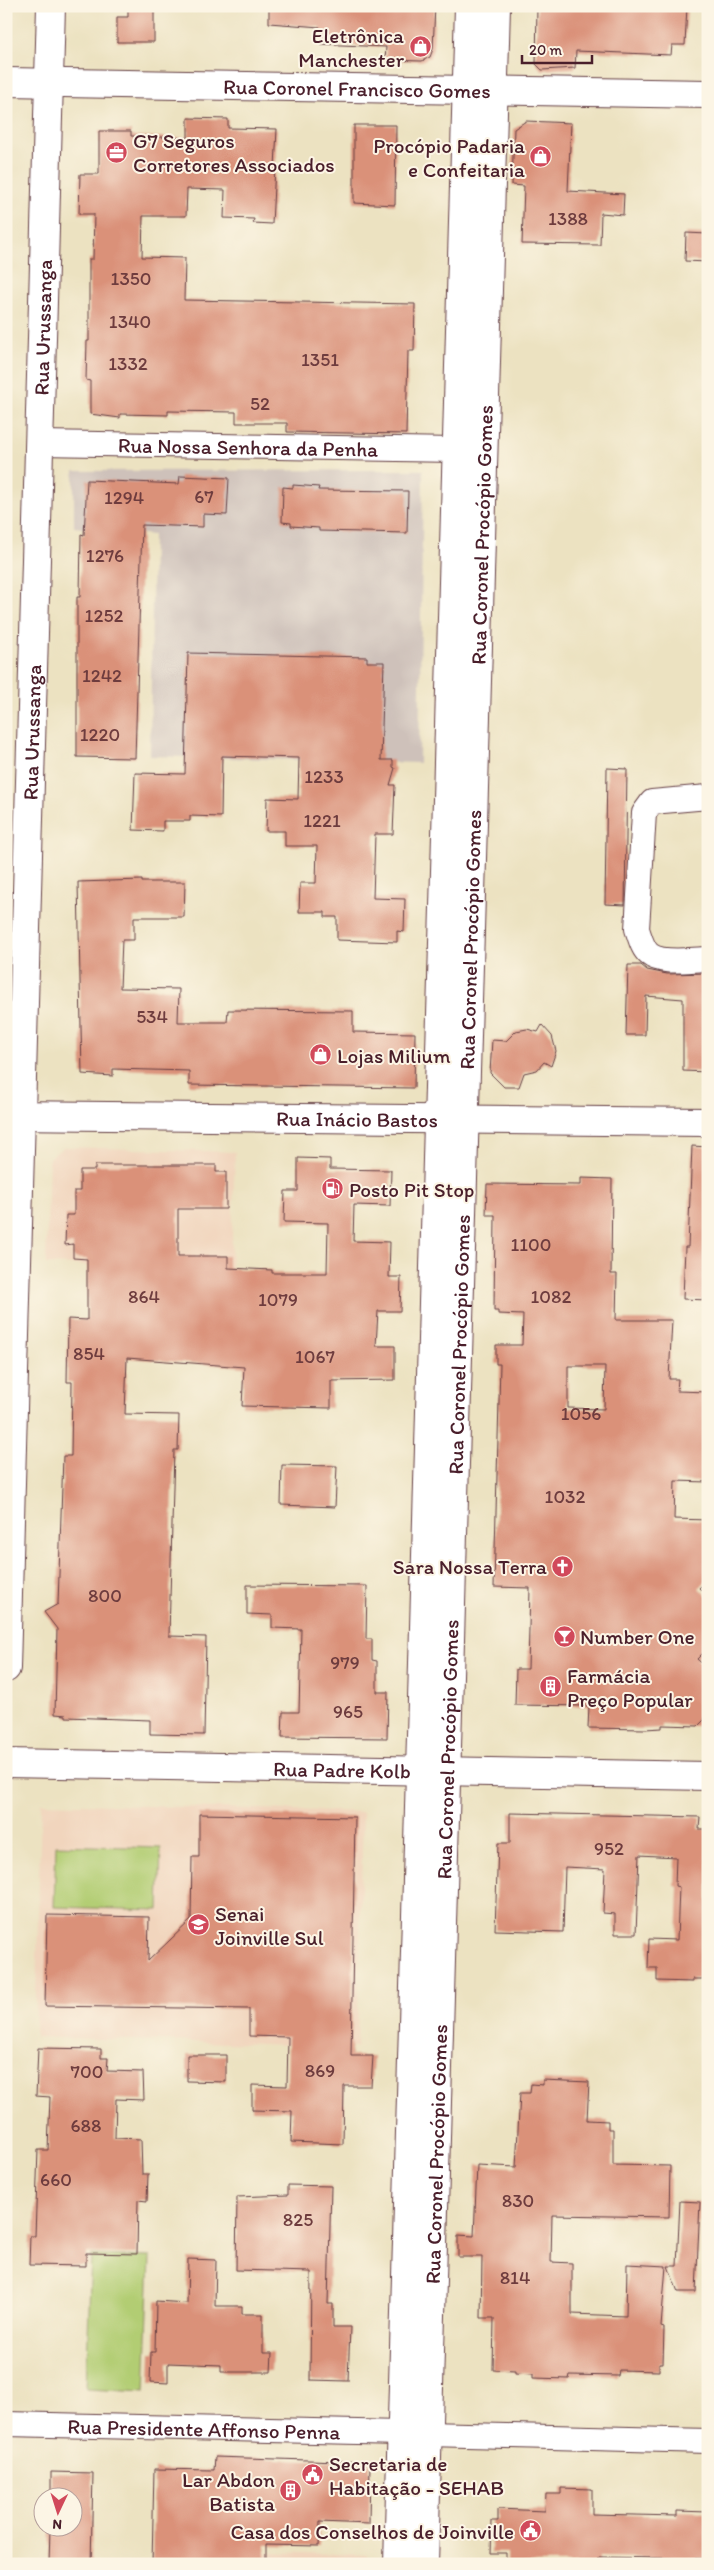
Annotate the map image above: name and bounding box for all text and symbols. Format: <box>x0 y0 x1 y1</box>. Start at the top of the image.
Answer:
place label: Eletrônica Manchester <box>298 23 405 72</box>
scale bar <box>522 32 592 64</box>
shop icon: Eletrônica Manchester <box>408 35 432 59</box>
text: 20 m <box>529 41 563 59</box>
street label: Rua Coronel Francisco Gomes <box>223 73 491 103</box>
place label: G7 Seguros Corretores Associados <box>133 128 335 177</box>
place label: Procópio Padaria e Confeitaria <box>373 133 525 182</box>
office icon: G7 Seguros Corretores Associados <box>105 140 129 164</box>
shop icon: Procópio Padaria e Confeitaria <box>529 145 553 169</box>
house number: 1388 <box>548 207 588 230</box>
street label: Rua Urussanga <box>28 259 57 396</box>
house number: 1350 <box>111 267 151 290</box>
house number: 1340 <box>109 310 151 333</box>
house number: 1351 <box>301 348 339 371</box>
house number: 1332 <box>108 352 148 375</box>
house number: 52 <box>250 392 270 415</box>
street label: Rua Coronel Procópio Gomes <box>465 404 497 665</box>
street label: Rua Nossa Senhora da Penha <box>118 432 378 461</box>
house number: 67 <box>194 485 214 508</box>
house number: 1294 <box>104 486 144 509</box>
house number: 1276 <box>86 544 124 567</box>
house number: 1252 <box>85 604 123 627</box>
street label: Rua Urussanga <box>17 664 46 801</box>
house number: 1242 <box>82 664 122 687</box>
house number: 1220 <box>80 723 120 746</box>
house number: 1233 <box>304 765 344 788</box>
house number: 1221 <box>303 809 341 832</box>
street label: Rua Coronel Procópio Gomes <box>454 809 486 1070</box>
house number: 534 <box>136 1005 168 1028</box>
shop icon: Lojas Milium <box>309 1043 333 1067</box>
place label: Lojas Milium <box>337 1043 451 1068</box>
street label: Rua Inácio Bastos <box>276 1105 438 1132</box>
fuel station icon: Posto Pit Stop <box>321 1177 345 1201</box>
place label: Posto Pit Stop <box>349 1177 474 1202</box>
street label: Rua Coronel Procópio Gomes <box>442 1214 474 1475</box>
house number: 1100 <box>510 1233 552 1256</box>
house number: 864 <box>128 1285 160 1308</box>
house number: 1082 <box>531 1285 571 1308</box>
house number: 1079 <box>258 1288 298 1311</box>
house number: 854 <box>73 1342 105 1365</box>
house number: 1067 <box>295 1345 335 1368</box>
house number: 1056 <box>561 1402 601 1425</box>
house number: 1032 <box>545 1485 585 1508</box>
place label: Sara Nossa Terra <box>393 1554 547 1579</box>
church icon: Sara Nossa Terra <box>551 1554 575 1578</box>
house number: 800 <box>88 1584 122 1607</box>
street label: Rua Coronel Procópio Gomes <box>431 1619 463 1880</box>
bar icon: Number One <box>552 1624 576 1648</box>
place label: Number One <box>580 1624 695 1649</box>
house number: 979 <box>330 1651 360 1674</box>
place label: Farmácia Preço Popular <box>567 1663 693 1712</box>
building icon: Farmácia Preço Popular <box>539 1675 563 1699</box>
house number: 965 <box>333 1700 363 1723</box>
street label: Rua Padre Kolb <box>273 1755 411 1783</box>
house number: 952 <box>594 1837 624 1860</box>
place label: Senai Joinville Sul <box>215 1901 324 1950</box>
school or university icon: Senai Joinville Sul <box>187 1913 211 1937</box>
street label: Rua Coronel Procópio Gomes <box>419 2024 452 2284</box>
house number: 869 <box>305 2059 335 2082</box>
house number: 700 <box>71 2060 103 2083</box>
house number: 688 <box>71 2114 101 2137</box>
house number: 660 <box>40 2168 72 2191</box>
house number: 830 <box>502 2189 534 2212</box>
house number: 825 <box>283 2208 313 2231</box>
house number: 814 <box>500 2266 530 2289</box>
street label: Rua Presidente Affonso Penna <box>67 2413 341 2444</box>
place label: Secretaria de Habitação - SEHAB <box>329 2451 504 2500</box>
public building icon: Secretaria de Habitação - SEHAB <box>301 2463 325 2487</box>
place label: Lar Abdon Batista <box>182 2467 275 2516</box>
building icon: Lar Abdon Batista <box>279 2479 303 2503</box>
north arrow <box>32 2488 82 2538</box>
text: N <box>52 2516 62 2533</box>
place label: Casa dos Conselhos de Joinville <box>230 2519 514 2544</box>
public building icon: Casa dos Conselhos de Joinville <box>518 2519 542 2543</box>

